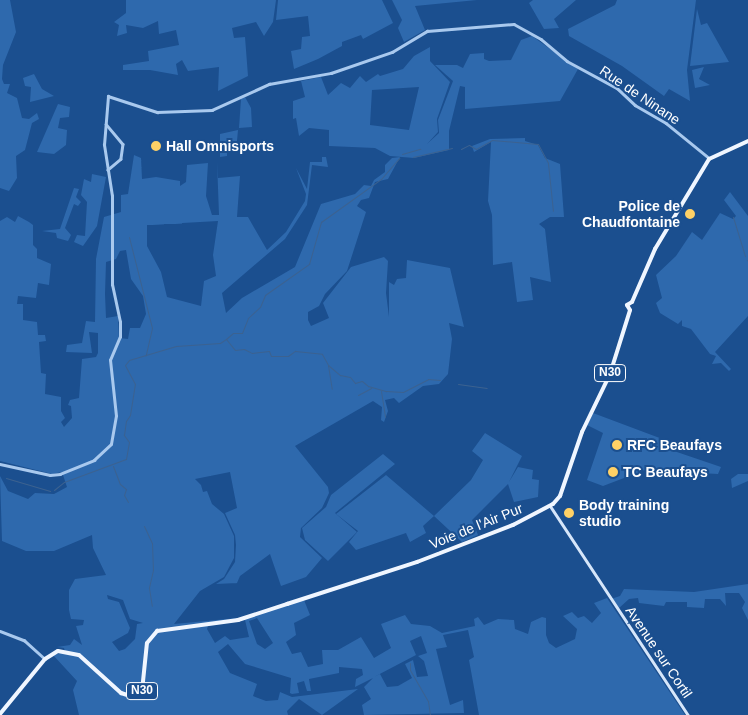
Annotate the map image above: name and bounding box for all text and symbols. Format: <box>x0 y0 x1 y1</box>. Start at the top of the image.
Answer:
street label: Rue de Ninane <box>597 62 683 128</box>
place label: Hall Omnisports <box>166 138 274 154</box>
marker: Hall Omnisports <box>150 140 162 152</box>
place label: Police de Chaudfontaine <box>582 198 680 230</box>
marker: Police de Chaudfontaine <box>684 208 696 220</box>
road number: N30 <box>594 363 626 382</box>
place label: RFC Beaufays <box>627 437 722 453</box>
marker: RFC Beaufays <box>611 439 623 451</box>
place label: TC Beaufays <box>623 464 708 480</box>
marker: TC Beaufays <box>607 466 619 478</box>
place label: Body training studio <box>579 497 669 530</box>
street label: Voie de l'Air Pur <box>427 500 525 552</box>
marker: Body training studio <box>563 507 575 519</box>
street label: Avenue sur Cortil <box>622 603 696 701</box>
road number: N30 <box>126 681 158 700</box>

